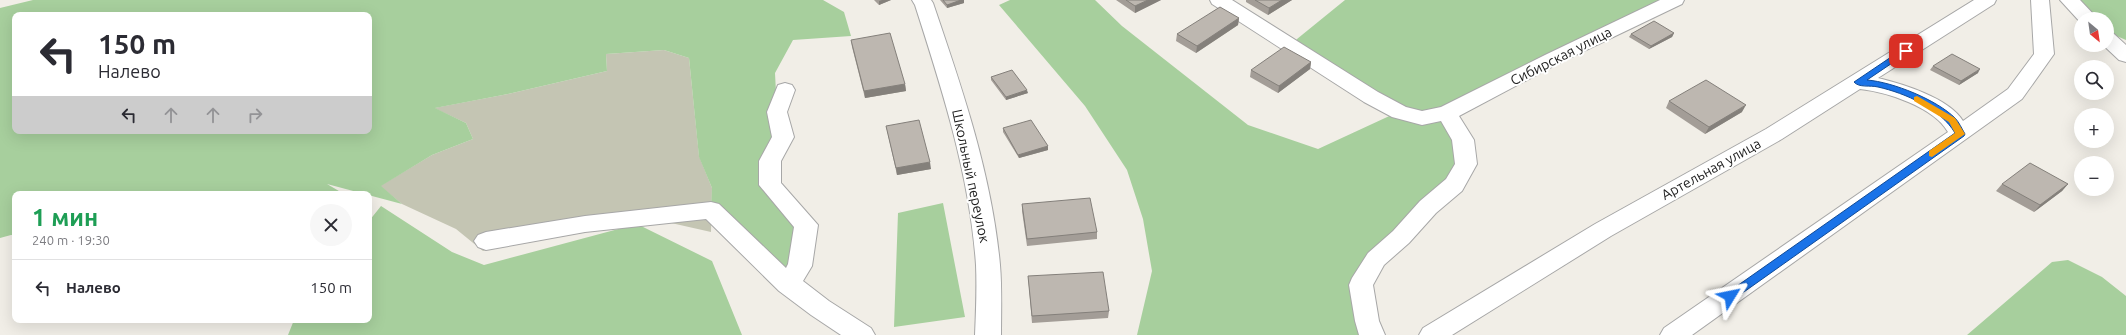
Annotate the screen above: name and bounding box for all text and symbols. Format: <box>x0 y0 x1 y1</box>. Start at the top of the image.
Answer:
north arrow <box>2074 12 2114 52</box>
map controls <box>2074 12 2114 196</box>
street label: Сибирская улица <box>1508 24 1614 88</box>
icon: left <box>32 28 84 80</box>
text: 150 m <box>98 28 176 59</box>
pin <box>1889 34 1923 68</box>
icon: arrive <box>1895 40 1917 62</box>
button: search <box>2074 60 2114 100</box>
text: Налево <box>98 61 161 81</box>
icon: left <box>118 104 140 126</box>
icon: ahead <box>160 104 182 126</box>
icon: ahead <box>202 104 224 126</box>
icon: right <box>244 104 266 126</box>
street label: Школьный переулок <box>949 108 993 244</box>
button: + <box>2074 108 2114 148</box>
street label: Артельная улица <box>1659 135 1763 203</box>
button: − <box>2074 156 2114 196</box>
text: 1 мин <box>32 204 98 231</box>
button: close <box>310 204 352 246</box>
text: 240 m · 19:30 <box>32 233 110 247</box>
position arrow <box>1709 275 1751 317</box>
icon: left <box>32 277 54 299</box>
text: Налево <box>66 279 121 296</box>
text: 150 m <box>310 279 352 296</box>

